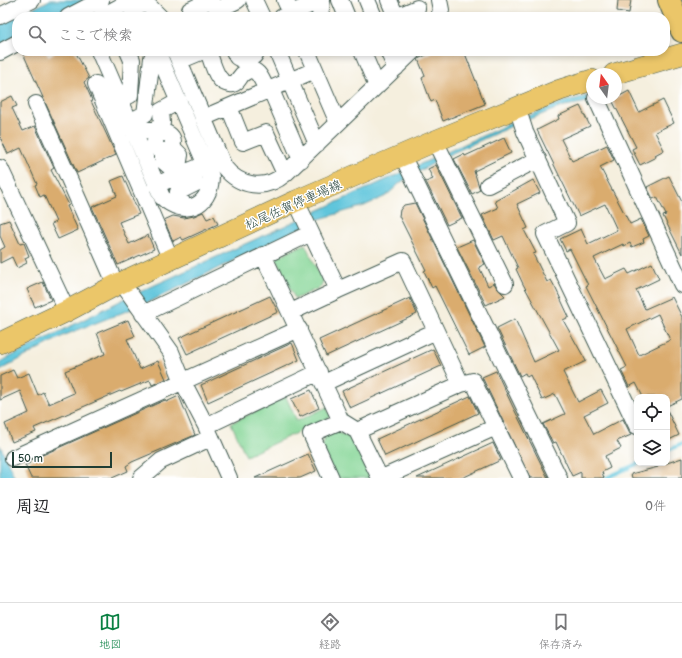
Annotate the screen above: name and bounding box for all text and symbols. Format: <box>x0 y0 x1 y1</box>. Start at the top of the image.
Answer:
search box <box>12 12 670 56</box>
icon: search <box>26 23 48 45</box>
text: ここで検索 <box>58 26 133 45</box>
north arrow <box>586 68 622 104</box>
street label: 松尾佐賀停車場線 <box>243 176 345 233</box>
map controls <box>634 394 670 466</box>
button: locate <box>634 394 670 430</box>
button: layers <box>634 430 670 466</box>
scale bar <box>12 450 112 469</box>
text: 50 m <box>18 452 43 465</box>
text: 周辺 <box>16 497 50 517</box>
text: 0件 <box>645 498 666 514</box>
tab: 地図 <box>99 611 121 651</box>
tab: 経路 <box>319 611 341 651</box>
tab: 保存済み <box>539 611 583 651</box>

